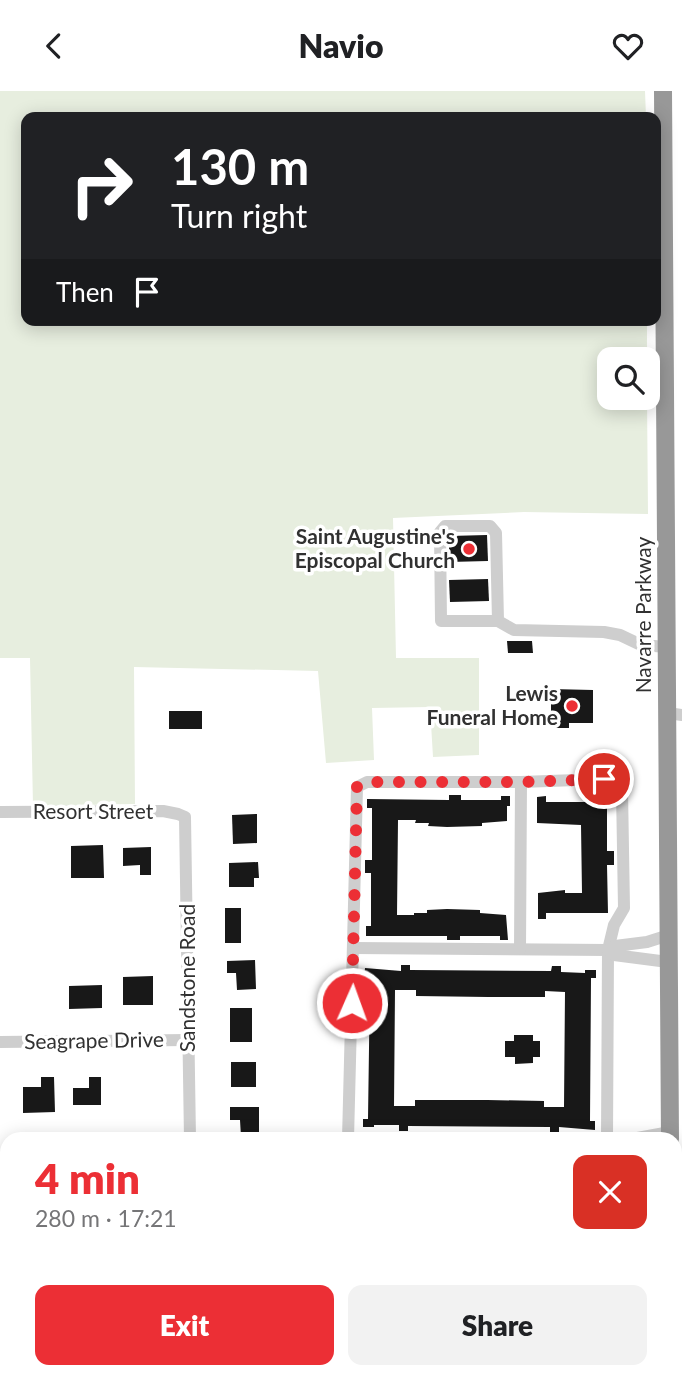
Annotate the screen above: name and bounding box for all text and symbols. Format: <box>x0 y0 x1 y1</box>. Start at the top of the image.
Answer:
text: Navio <box>298 26 384 65</box>
icon: back <box>35 27 73 65</box>
icon: heart <box>609 27 647 65</box>
text: 130 m <box>171 137 309 195</box>
icon: right <box>56 140 147 231</box>
text: Turn right <box>171 196 307 235</box>
icon: arrive <box>128 273 166 311</box>
text: Then <box>56 276 114 308</box>
map controls <box>597 347 660 410</box>
button: search <box>597 347 660 410</box>
place label: Saint Augustine's Episcopal Church <box>295 523 455 572</box>
street label: Navarre Parkway <box>630 536 655 693</box>
marker: Saint Augustine's Episcopal Church <box>461 541 477 557</box>
place label: Lewis Funeral Home <box>427 680 558 729</box>
marker: Lewis Funeral Home <box>564 698 580 714</box>
pin <box>574 749 634 809</box>
icon: arrive <box>585 760 623 798</box>
street label: Resort Street <box>33 798 154 823</box>
street label: Sandstone Road <box>174 904 199 1052</box>
position arrow <box>315 966 389 1040</box>
street label: Seagrape Drive <box>24 1026 164 1053</box>
text: 4 min <box>35 1153 140 1203</box>
button: close <box>573 1155 647 1229</box>
text: 280 m · 17:21 <box>35 1204 177 1232</box>
button: Exit <box>35 1285 334 1365</box>
button: Share <box>348 1285 647 1365</box>

